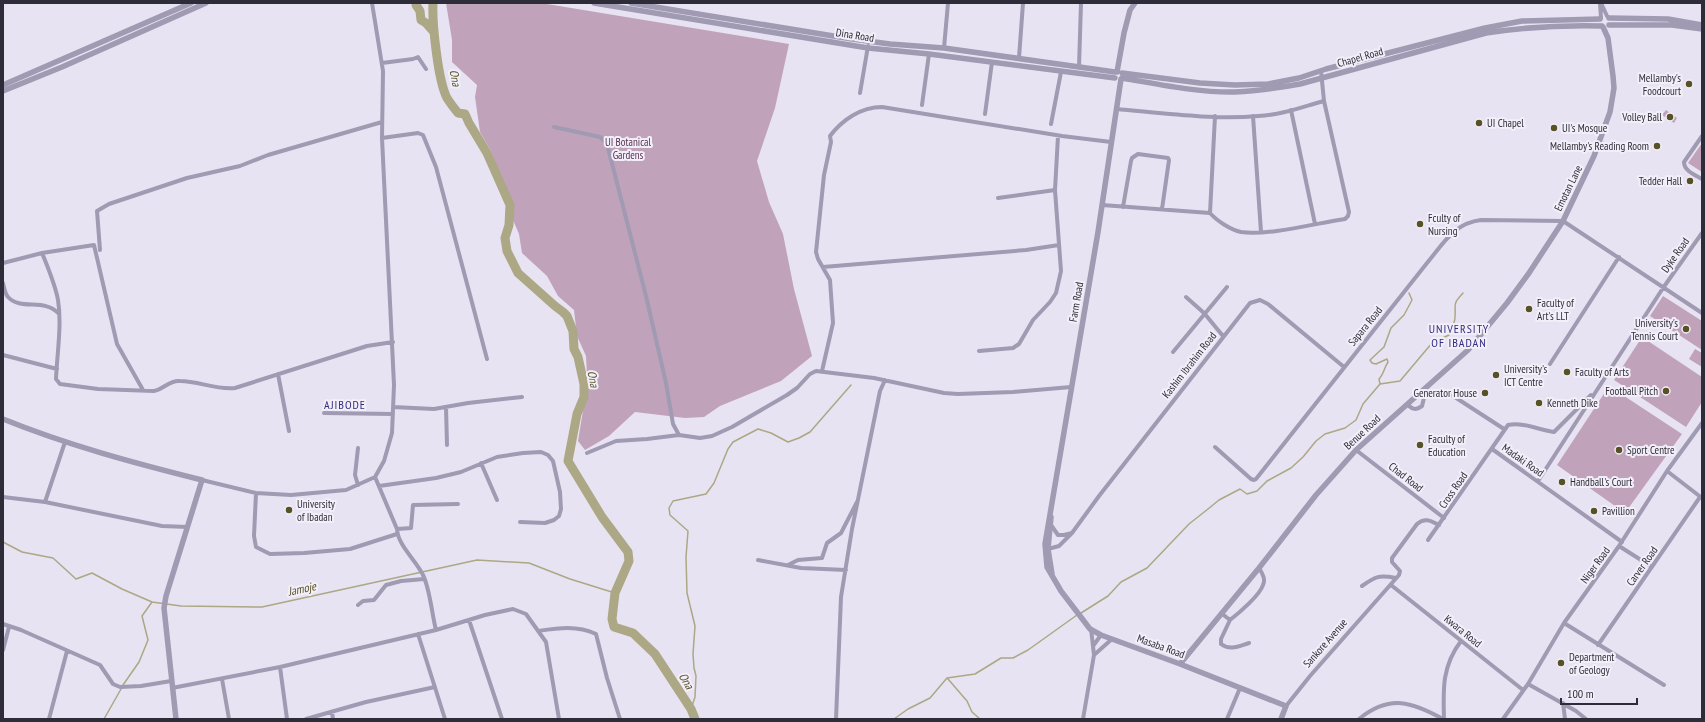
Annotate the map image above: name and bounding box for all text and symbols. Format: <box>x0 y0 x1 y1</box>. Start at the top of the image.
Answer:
street label: Dina Road <box>835 25 875 45</box>
street label: Chapel Road <box>1335 44 1385 70</box>
water label: Ona <box>447 68 465 89</box>
place label: Mellamby's Foodcourt <box>1639 71 1681 98</box>
marker: Mellamby's Foodcourt <box>1684 79 1694 89</box>
place label: Volley Ball <box>1621 110 1662 124</box>
marker: Volley Ball <box>1665 112 1675 122</box>
place label: UI Chapel <box>1487 116 1524 130</box>
marker: UI Chapel <box>1474 118 1484 128</box>
place label: UI's Mosque <box>1562 121 1608 135</box>
marker: UI's Mosque <box>1549 123 1559 133</box>
park label: UI Botanical Gardens <box>605 135 651 162</box>
place label: Mellamby's Reading Room <box>1550 139 1649 153</box>
marker: Mellamby's Reading Room <box>1652 141 1662 151</box>
street label: Emotan Lane <box>1551 162 1585 213</box>
place label: Tedder Hall <box>1639 174 1682 188</box>
marker: Tedder Hall <box>1685 176 1695 186</box>
place label: Fculty of Nursing <box>1428 211 1462 238</box>
marker: Fculty of Nursing <box>1415 219 1425 229</box>
street label: Dyke Road <box>1658 235 1692 275</box>
street label: Farm Road <box>1066 281 1086 323</box>
place label: Faculty of Art's LLT <box>1537 296 1575 323</box>
street label: Sapara Road <box>1345 303 1385 349</box>
marker: Faculty of Art's LLT <box>1524 304 1534 314</box>
place label: University's Tennis Court <box>1631 316 1678 343</box>
district label: UNIVERSITY OF IBADAN <box>1429 321 1489 350</box>
marker: University's Tennis Court <box>1681 324 1691 334</box>
street label: Kashim Ibrahim Road <box>1159 329 1219 401</box>
place label: University's ICT Centre <box>1504 362 1547 389</box>
place label: Faculty of Arts <box>1575 365 1629 379</box>
marker: Faculty of Arts <box>1562 367 1572 377</box>
water label: Ona <box>585 369 603 390</box>
marker: University's ICT Centre <box>1491 370 1501 380</box>
place label: Football Pitch <box>1605 384 1658 398</box>
place label: Generator House <box>1414 386 1477 400</box>
marker: Football Pitch <box>1661 386 1671 396</box>
marker: Generator House <box>1480 388 1490 398</box>
place label: Kenneth Dike <box>1547 396 1598 410</box>
district label: AJIBODE <box>324 397 366 412</box>
marker: Kenneth Dike <box>1534 398 1544 408</box>
street label: Benue Road <box>1341 411 1383 452</box>
place label: Faculty of Education <box>1428 432 1466 459</box>
marker: Faculty of Education <box>1415 440 1425 450</box>
street label: Madaki Road <box>1499 440 1547 480</box>
place label: Sport Centre <box>1627 443 1675 457</box>
marker: Sport Centre <box>1614 445 1624 455</box>
street label: Chad Road <box>1386 459 1426 495</box>
street label: Cross Road <box>1435 469 1471 511</box>
place label: Handball's Court <box>1570 475 1632 489</box>
marker: Handball's Court <box>1557 477 1567 487</box>
place label: University of Ibadan <box>297 497 336 524</box>
place label: Pavillion <box>1602 504 1635 518</box>
marker: University of Ibadan <box>284 505 294 515</box>
marker: Pavillion <box>1589 506 1599 516</box>
street label: Carver Road <box>1623 543 1661 589</box>
street label: Niger Road <box>1577 544 1613 586</box>
water label: Jamoje <box>286 578 318 599</box>
street label: Kwara Road <box>1441 612 1485 651</box>
street label: Sankore Avenue <box>1300 615 1350 670</box>
street label: Masaba Road <box>1135 631 1187 661</box>
place label: Department of Geology <box>1569 650 1614 677</box>
marker: Department of Geology <box>1556 658 1566 668</box>
water label: Ona <box>676 670 698 693</box>
scale bar <box>1561 680 1637 706</box>
text: 100 m <box>1567 686 1594 701</box>

